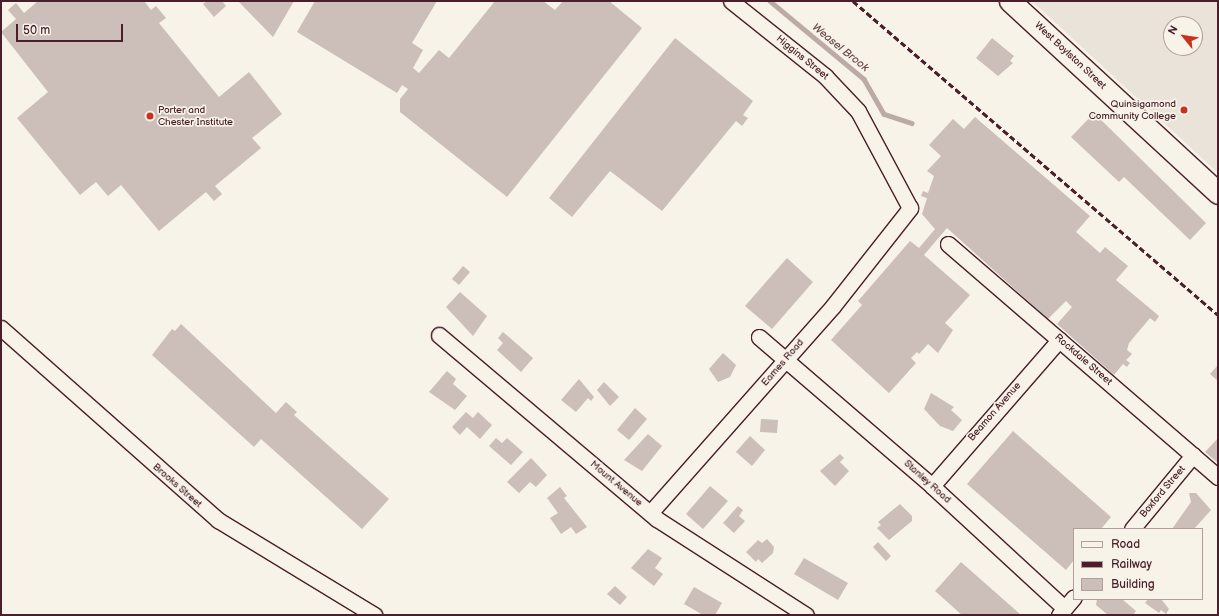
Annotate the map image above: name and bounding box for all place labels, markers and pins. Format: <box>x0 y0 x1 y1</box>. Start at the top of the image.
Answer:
place label: Quinsigamond Community College <box>1088 98 1176 122</box>
place label: Porter and Chester Institute <box>158 104 233 128</box>
marker: Quinsigamond Community College <box>1179 105 1189 115</box>
marker: Porter and Chester Institute <box>145 111 155 121</box>

